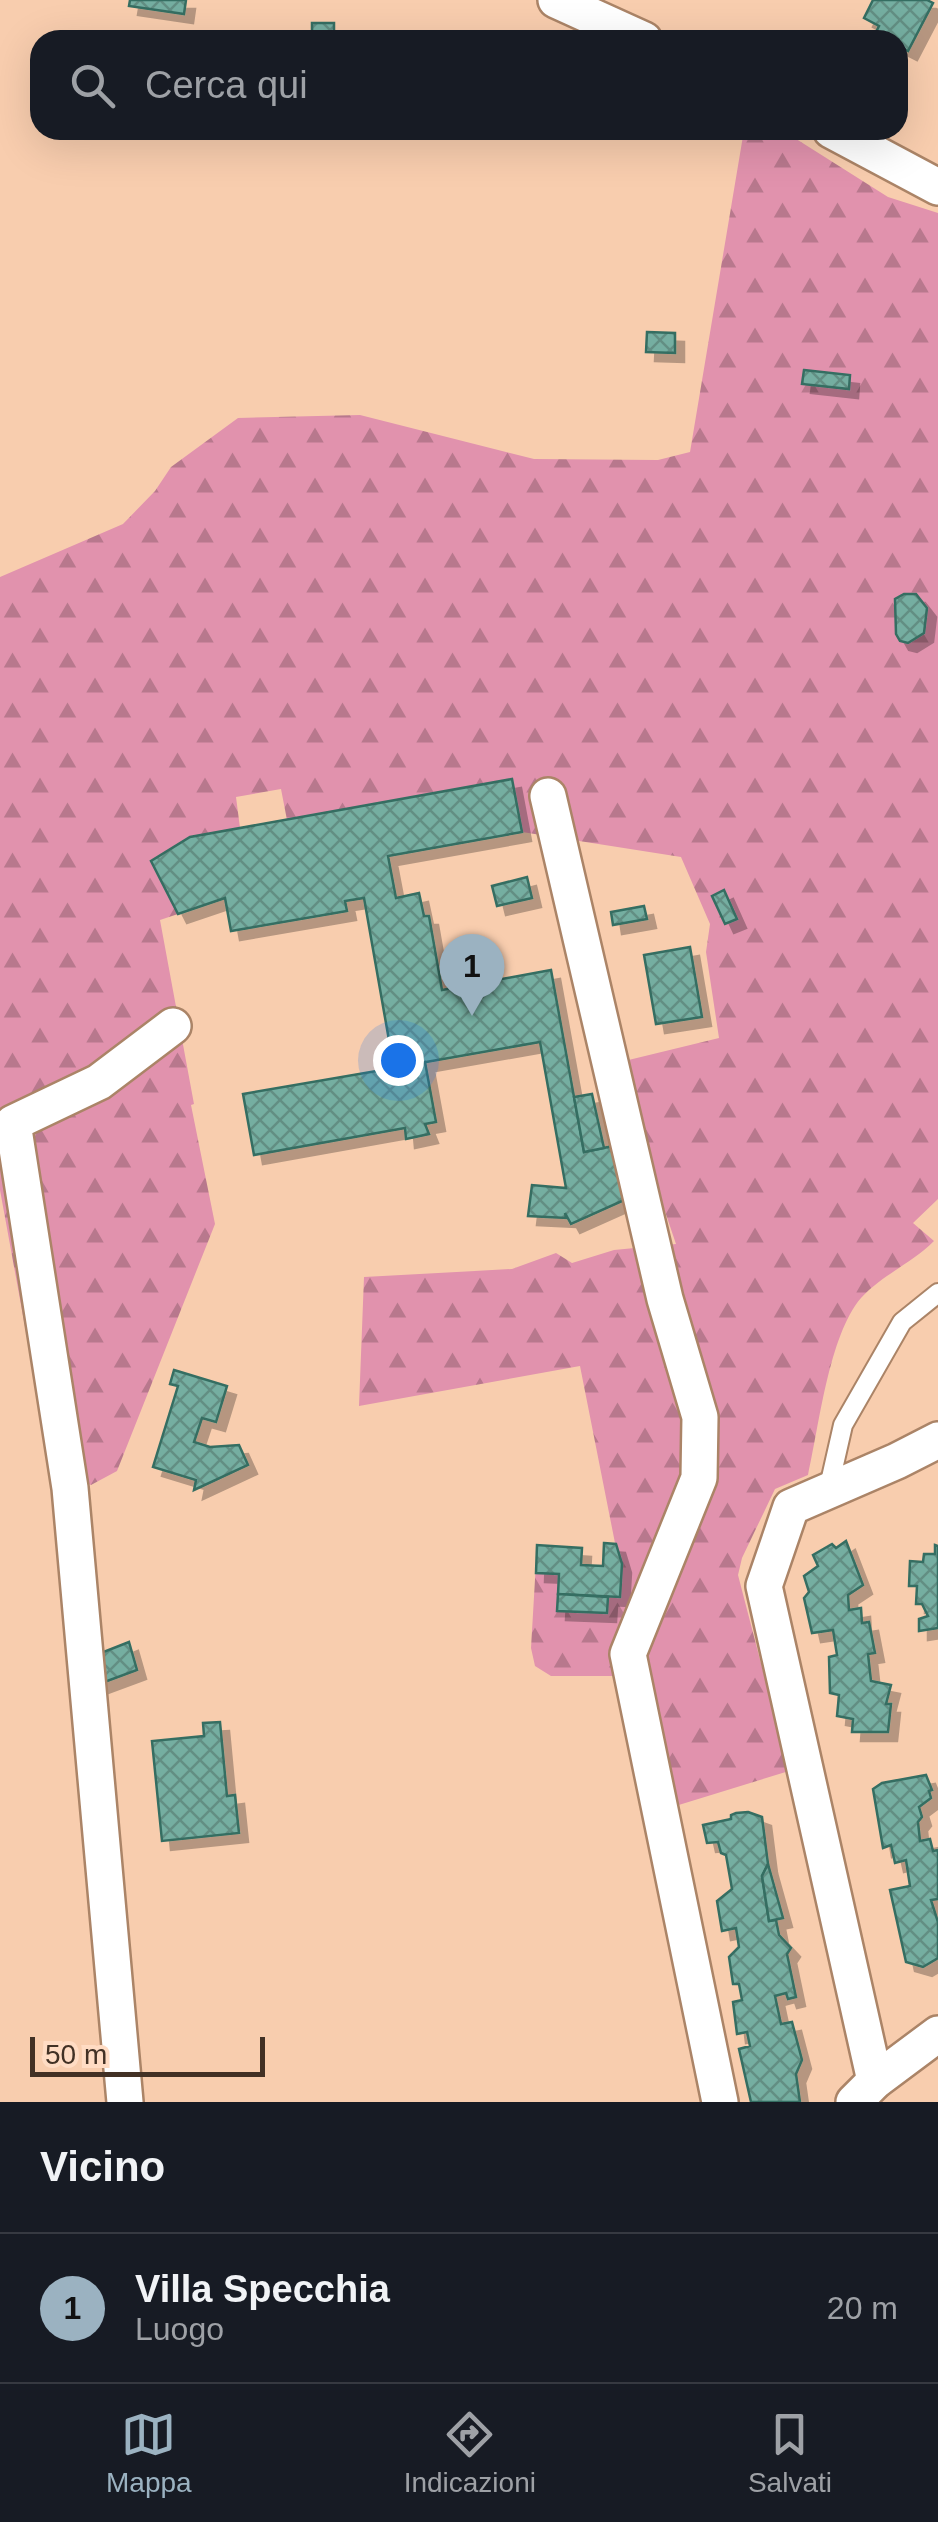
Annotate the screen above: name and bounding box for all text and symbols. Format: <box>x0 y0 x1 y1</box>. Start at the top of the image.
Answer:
search box <box>30 30 908 140</box>
icon: search <box>65 58 120 113</box>
text: Cerca qui <box>145 64 308 106</box>
pin: 1 <box>440 934 504 1016</box>
your location <box>373 1035 424 1086</box>
scale bar <box>30 2032 265 2076</box>
text: 50 m <box>45 2039 107 2070</box>
text: Vicino <box>40 2143 165 2190</box>
text: Villa Specchia <box>135 2268 390 2310</box>
text: 1 <box>64 2290 81 2326</box>
text: 20 m <box>827 2290 898 2326</box>
text: Luogo <box>135 2311 224 2347</box>
tab: Mappa <box>106 2407 192 2499</box>
tab: Indicazioni <box>404 2407 536 2499</box>
tab: Salvati <box>748 2407 832 2499</box>

